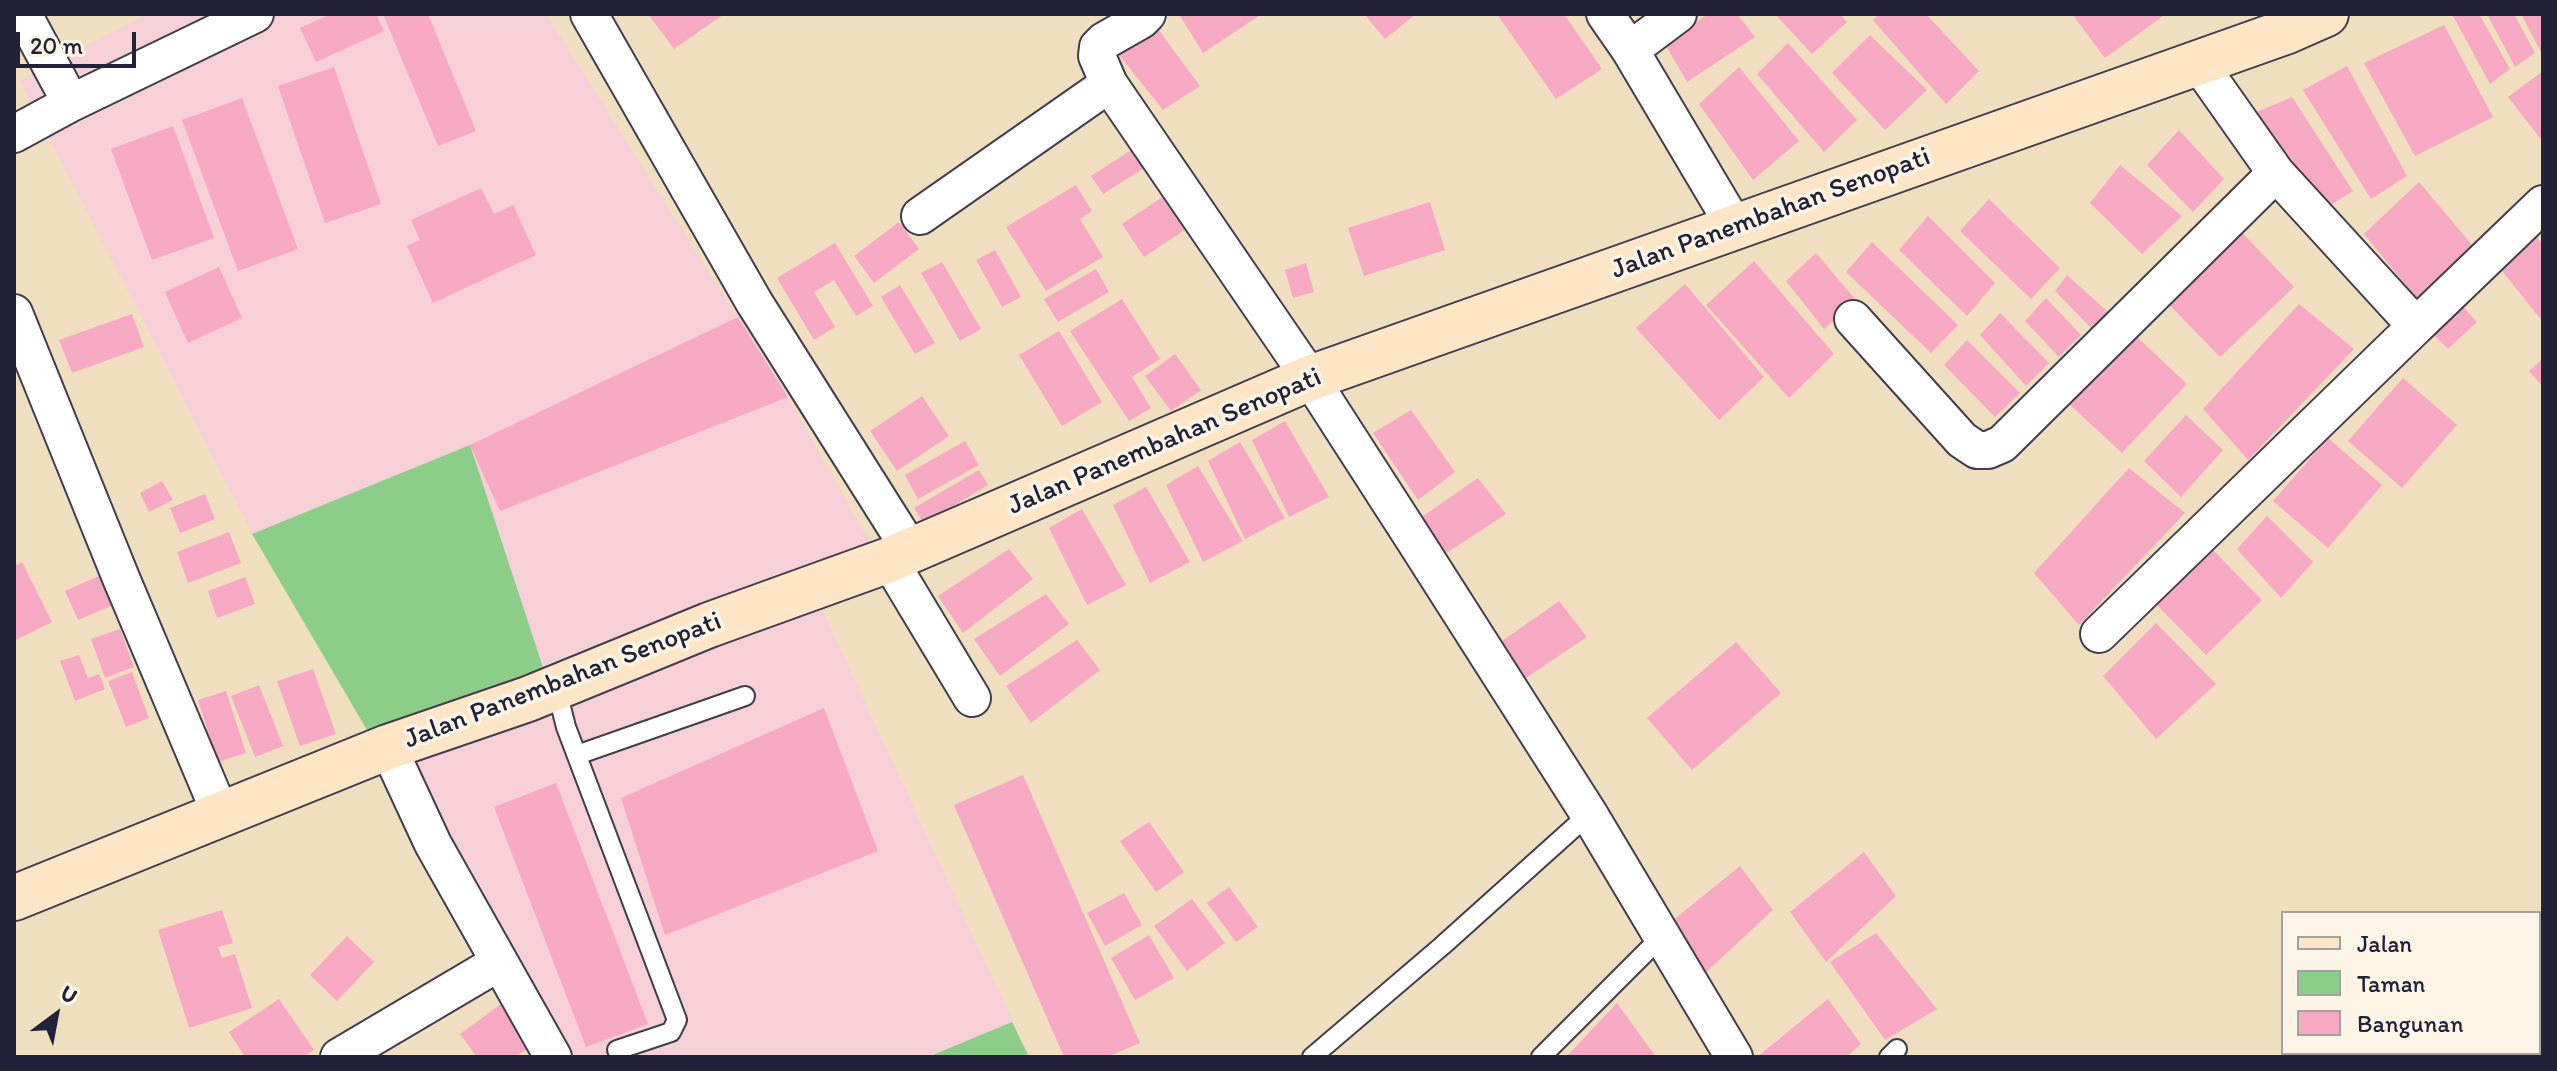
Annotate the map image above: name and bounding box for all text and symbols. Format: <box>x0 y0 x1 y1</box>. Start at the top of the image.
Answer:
scale bar <box>20 16 140 66</box>
text: 20 m <box>30 31 83 60</box>
street label: Jalan Panembahan Senopati <box>1607 141 1935 287</box>
street label: Jalan Panembahan Senopati <box>1003 361 1327 523</box>
street label: Jalan Panembahan Senopati <box>400 605 726 757</box>
legend <box>2281 911 2541 1055</box>
text: Jalan <box>2357 929 2412 958</box>
text: Taman <box>2357 969 2425 998</box>
north arrow <box>16 975 96 1055</box>
text: U <box>56 979 82 1010</box>
text: Bangunan <box>2357 1009 2464 1038</box>

